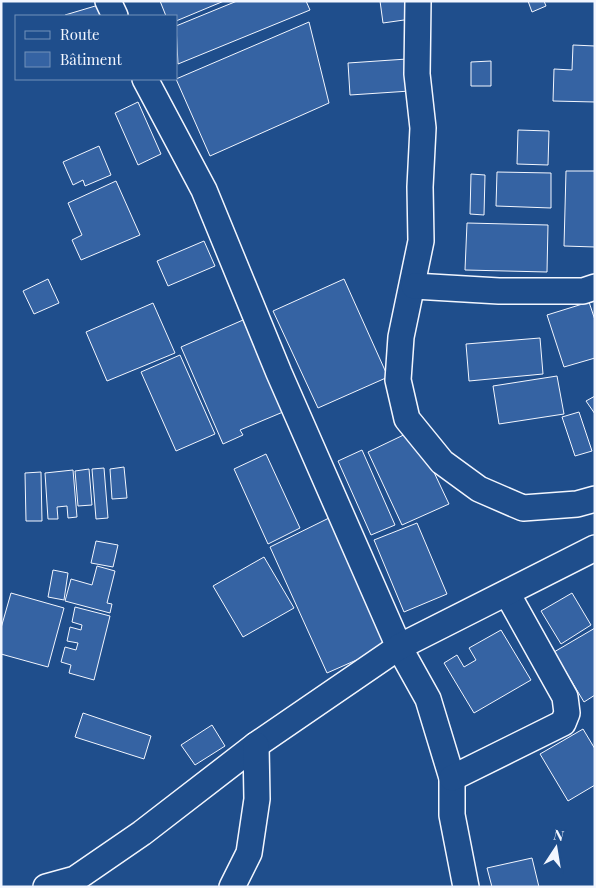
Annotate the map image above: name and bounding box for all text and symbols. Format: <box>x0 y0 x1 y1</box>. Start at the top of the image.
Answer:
legend <box>15 15 178 80</box>
text: Route <box>60 24 100 44</box>
text: Bâtiment <box>60 49 122 69</box>
north arrow <box>531 823 581 873</box>
text: N <box>552 824 566 845</box>

